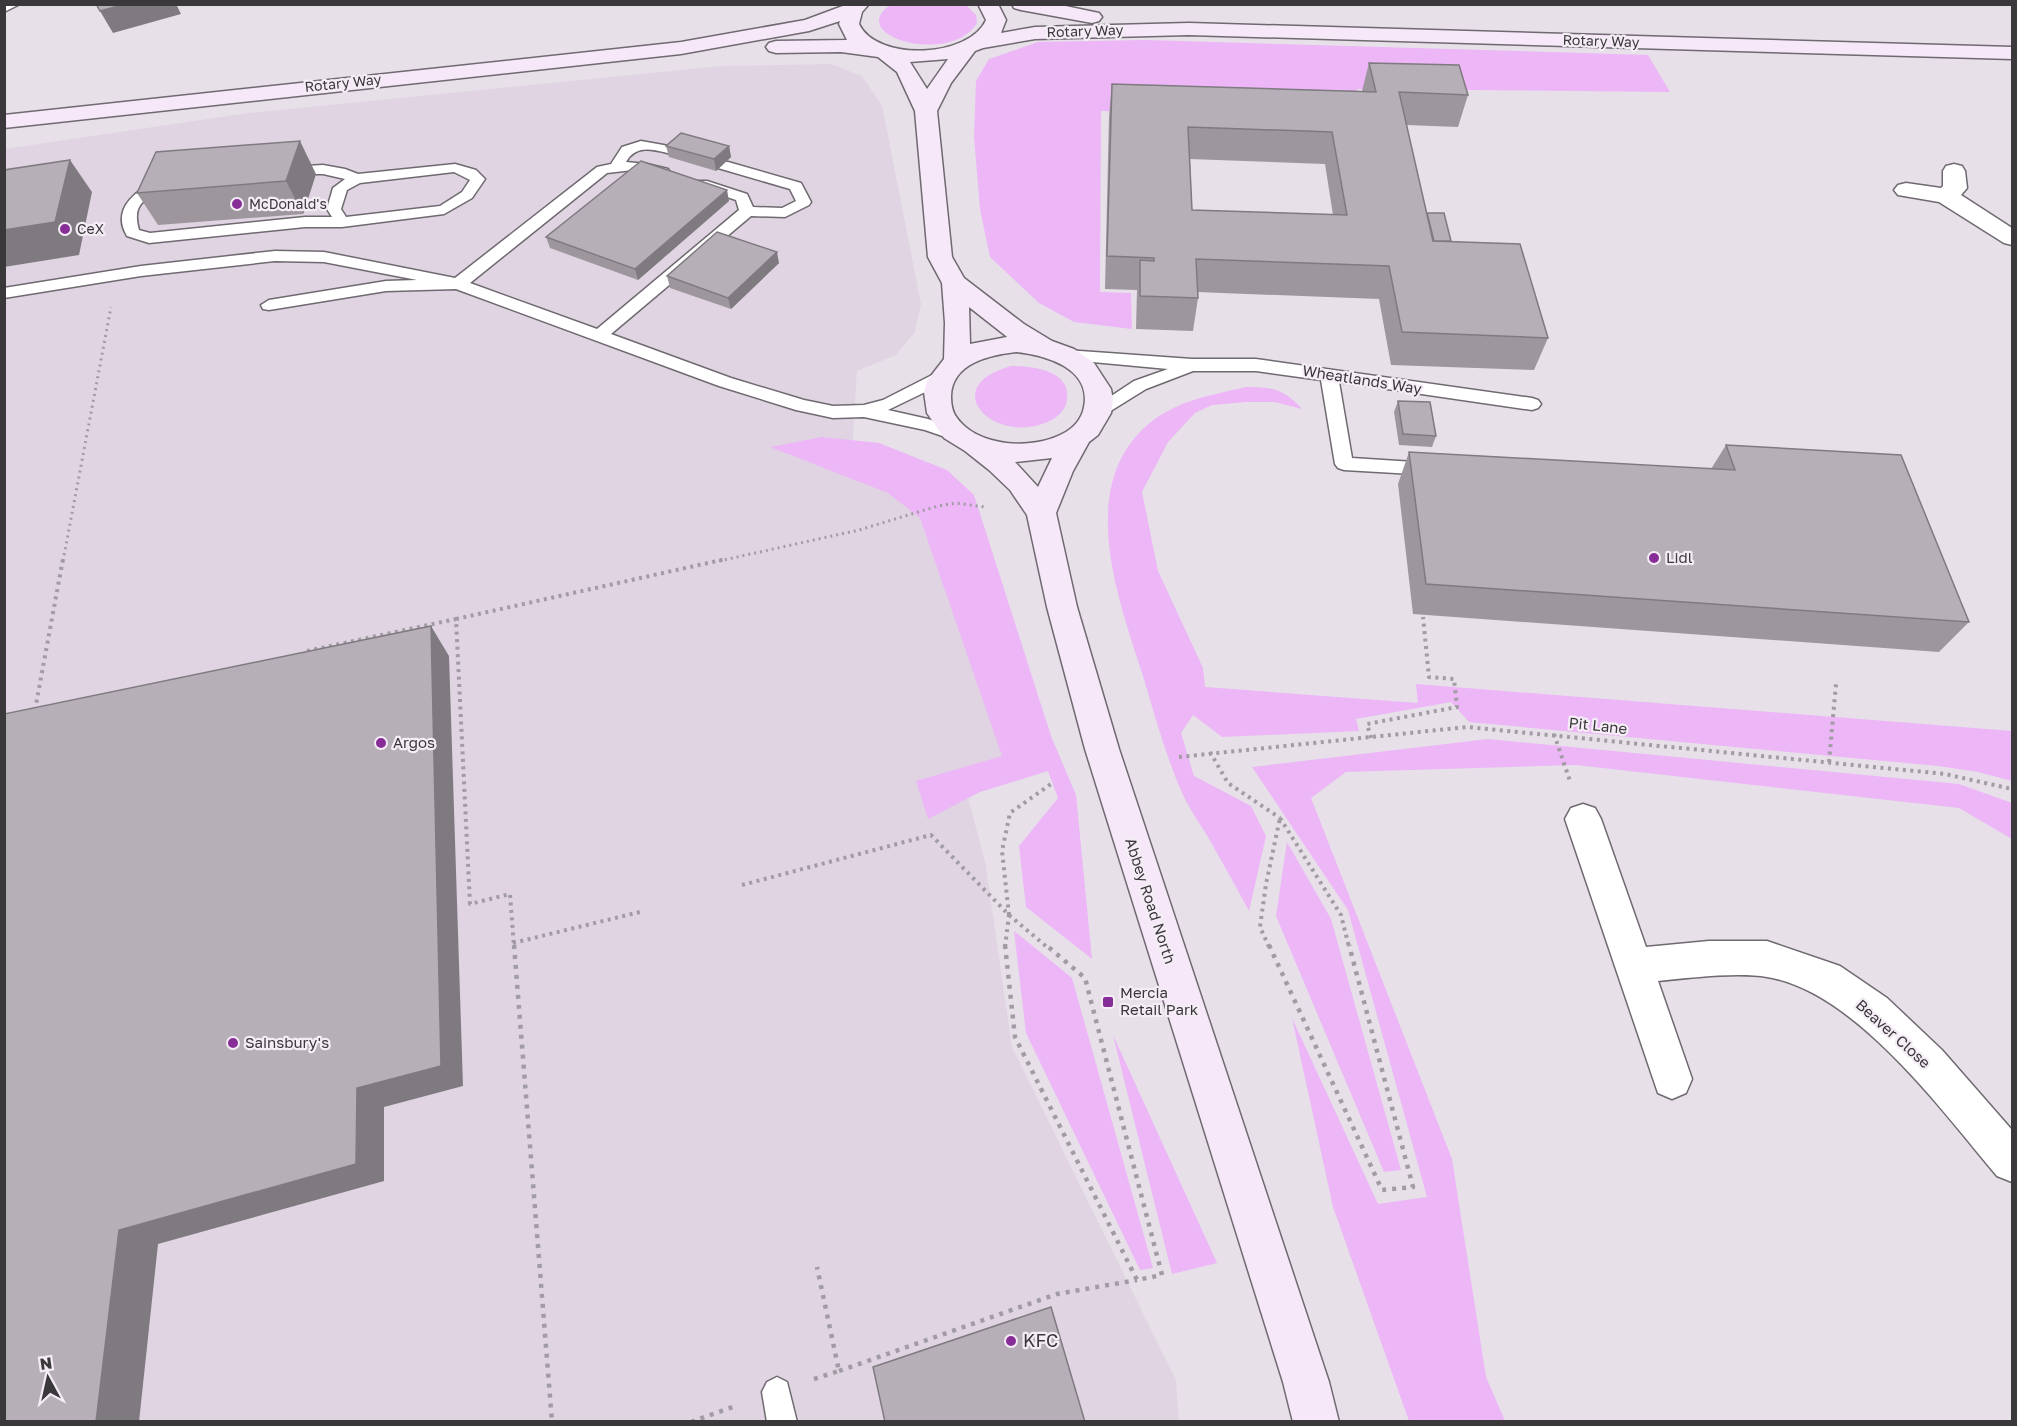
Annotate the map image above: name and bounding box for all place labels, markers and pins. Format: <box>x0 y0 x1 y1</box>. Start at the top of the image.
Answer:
place label: McDonald's <box>249 195 327 212</box>
marker: McDonald's <box>230 197 244 211</box>
place label: CeX <box>77 220 104 237</box>
marker: CeX <box>58 222 72 236</box>
place label: Lidl <box>1666 548 1693 566</box>
marker: Lidl <box>1647 551 1661 565</box>
place label: Argos <box>393 733 435 751</box>
marker: Argos <box>374 736 388 750</box>
place label: Mercia Retail Park <box>1120 983 1199 1018</box>
marker: Mercia Retail Park <box>1101 995 1115 1009</box>
place label: Sainsbury's <box>245 1033 329 1051</box>
marker: Sainsbury's <box>226 1036 240 1050</box>
place label: KFC <box>1023 1329 1058 1351</box>
marker: KFC <box>1004 1334 1018 1348</box>

